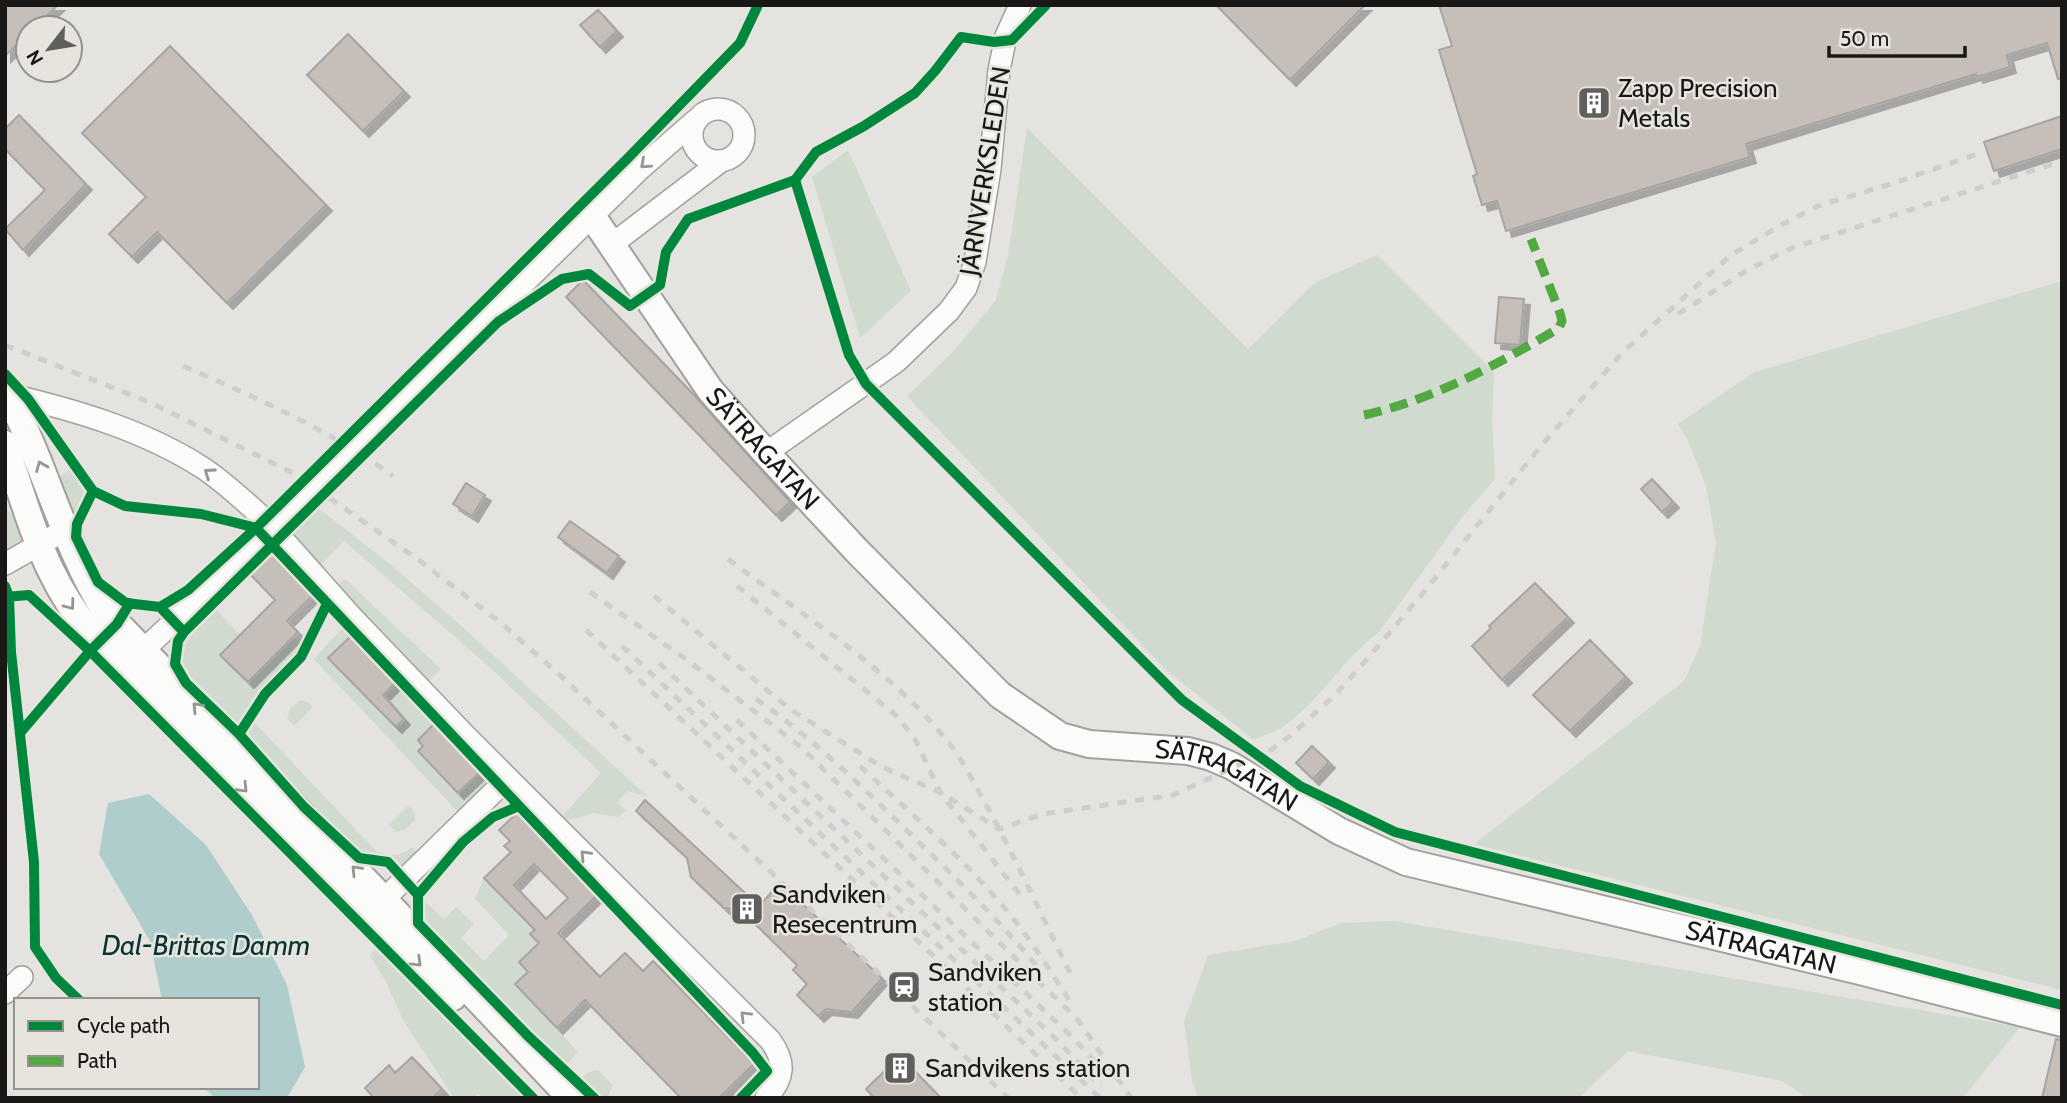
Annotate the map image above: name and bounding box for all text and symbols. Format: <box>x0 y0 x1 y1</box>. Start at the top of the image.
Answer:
north arrow <box>14 14 84 84</box>
scale bar <box>1829 14 1966 58</box>
text: 50 m <box>1840 26 1889 51</box>
text: N <box>22 46 48 69</box>
street label: JÄRNVERKSLEDEN <box>953 64 1017 279</box>
place label: Zapp Precision Metals <box>1618 72 1778 134</box>
building icon: Zapp Precision Metals <box>1575 84 1613 122</box>
one-way arrow <box>640 156 653 169</box>
street label: SÄTRAGATAN <box>699 381 826 516</box>
one-way arrow <box>35 461 49 474</box>
one-way arrow <box>204 469 217 481</box>
one-way arrow <box>61 598 74 610</box>
one-way arrow <box>193 702 206 715</box>
street label: SÄTRAGATAN <box>1154 733 1304 818</box>
one-way arrow <box>235 780 248 793</box>
one-way arrow <box>580 850 593 863</box>
one-way arrow <box>351 865 364 878</box>
place label: Sandviken Resecentrum <box>772 878 917 940</box>
building icon: Sandviken Resecentrum <box>728 890 766 928</box>
street label: SÄTRAGATAN <box>1682 914 1840 981</box>
water label: Dal-Brittas Damm <box>102 928 310 962</box>
one-way arrow <box>409 954 422 967</box>
place label: Sandviken station <box>928 956 1042 1018</box>
station icon: Sandviken station <box>885 968 923 1006</box>
legend <box>14 998 259 1089</box>
one-way arrow <box>741 1012 753 1024</box>
text: Cycle path <box>77 1013 170 1038</box>
text: Path <box>77 1048 117 1073</box>
building icon: Sandvikens station <box>881 1049 919 1087</box>
place label: Sandvikens station <box>925 1052 1130 1084</box>

